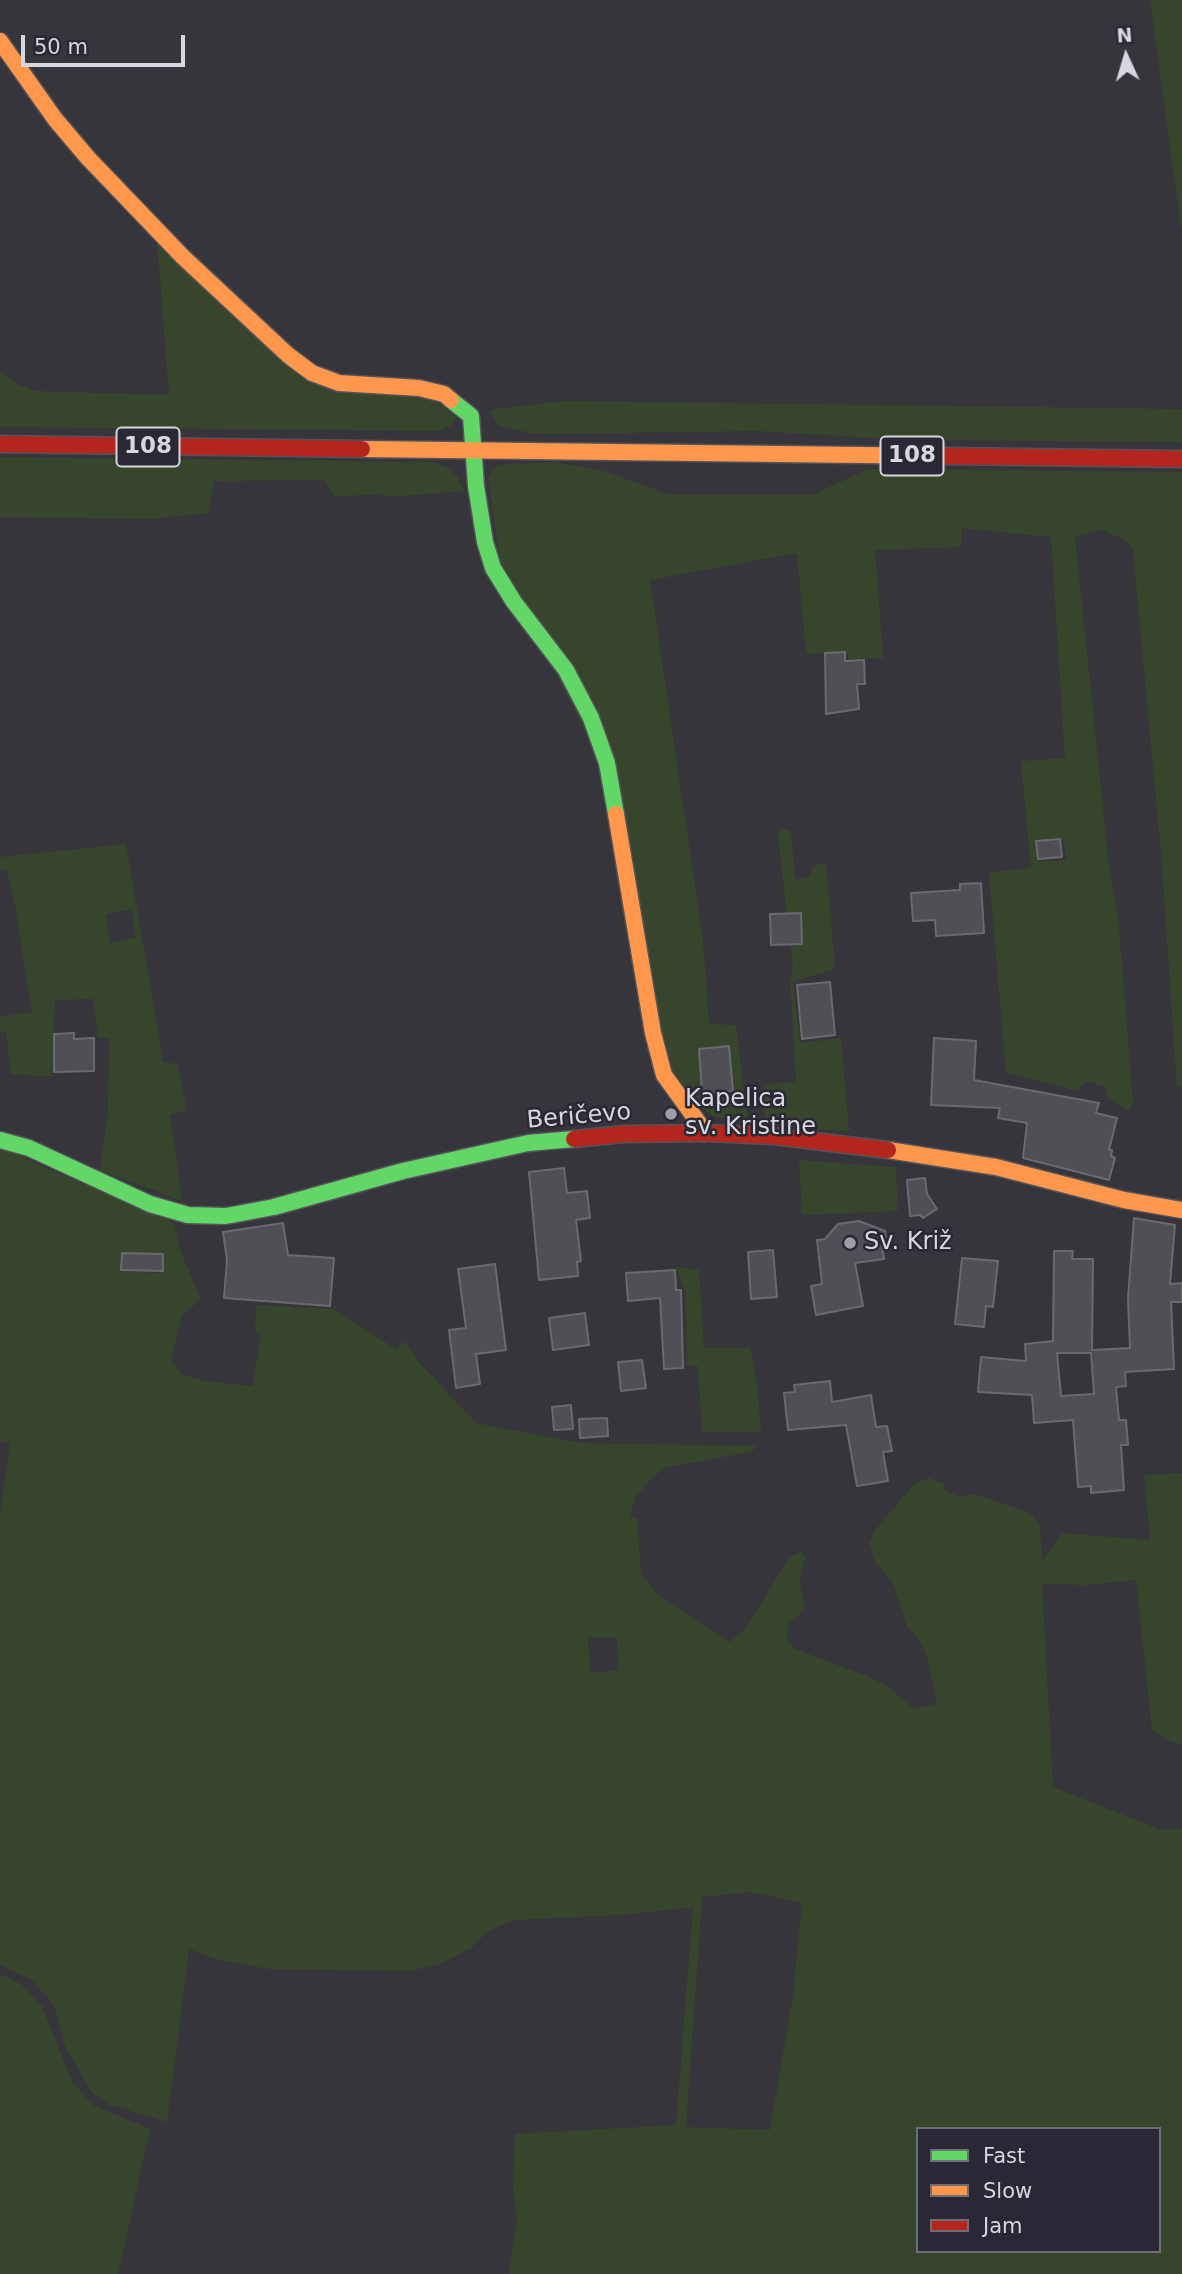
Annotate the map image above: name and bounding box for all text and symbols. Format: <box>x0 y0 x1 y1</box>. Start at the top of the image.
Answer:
scale bar <box>24 21 189 65</box>
north arrow <box>1091 21 1161 91</box>
text: N <box>1116 24 1133 47</box>
text: 50 m <box>34 35 88 59</box>
road number: 108 <box>116 428 180 466</box>
road number: 108 <box>880 436 944 476</box>
place label: Kapelica sv. Kristine <box>685 1086 816 1142</box>
street label: Beričevo <box>526 1098 632 1136</box>
marker: Kapelica sv. Kristine <box>663 1106 679 1122</box>
place label: Sv. Križ <box>864 1229 952 1257</box>
marker: Sv. Križ <box>842 1235 858 1251</box>
legend <box>916 2127 1161 2253</box>
text: Fast <box>983 2144 1025 2168</box>
text: Slow <box>983 2179 1032 2203</box>
text: Jam <box>983 2214 1023 2238</box>

